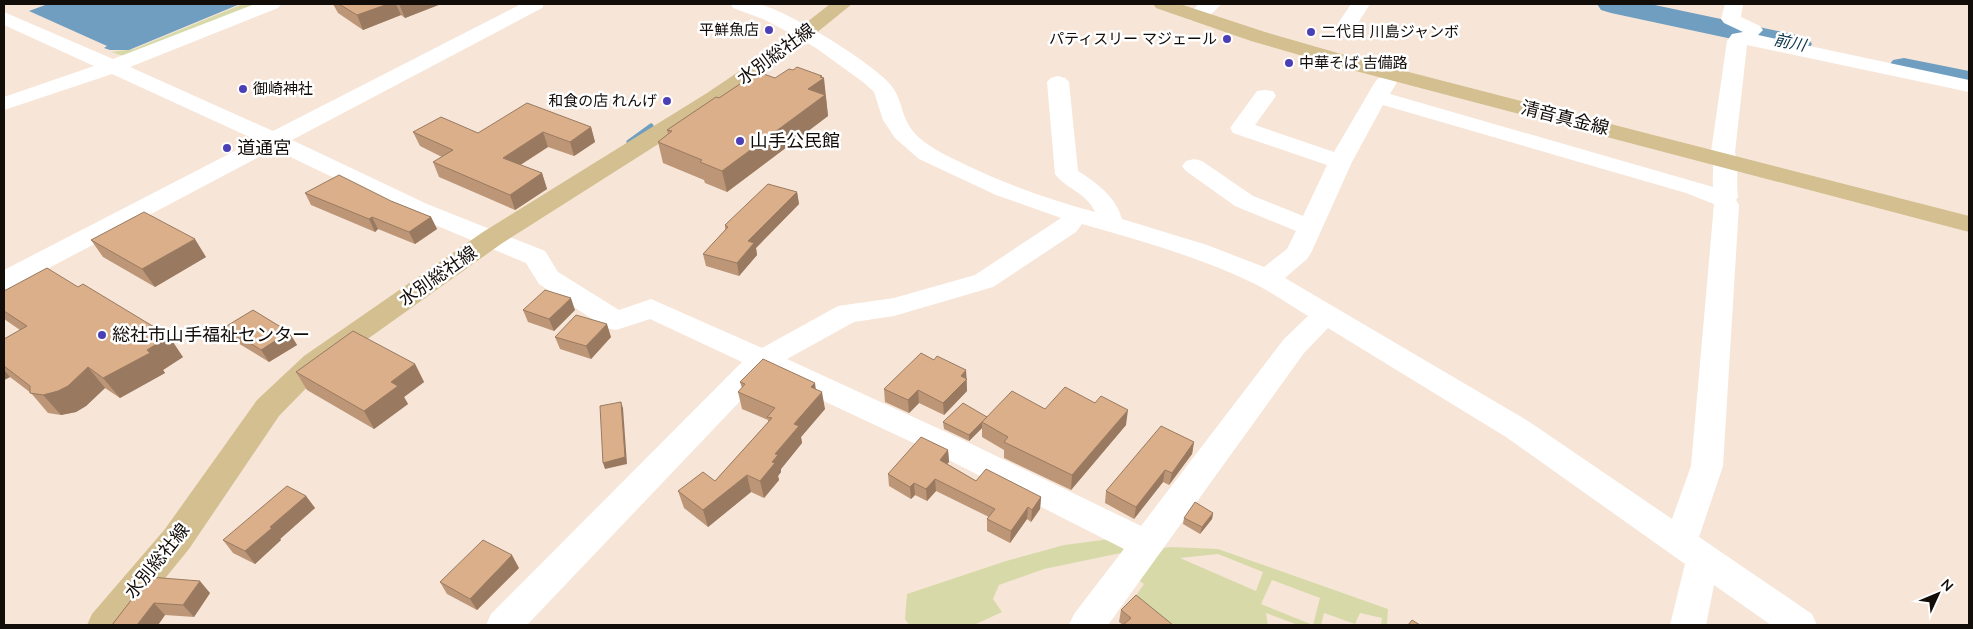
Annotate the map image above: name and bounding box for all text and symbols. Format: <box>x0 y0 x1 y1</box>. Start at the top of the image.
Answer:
street label: 水別総社線 <box>733 18 819 90</box>
place label: 平鮮魚店 <box>699 20 759 40</box>
place label: 二代目 川島ジャンボ <box>1321 22 1459 42</box>
marker: 平鮮魚店 <box>763 24 775 36</box>
marker: 二代目 川島ジャンボ <box>1305 26 1317 38</box>
place label: パティスリー マジェール <box>1049 29 1217 49</box>
water label: 前川 <box>1772 29 1810 57</box>
marker: パティスリー マジェール <box>1221 33 1233 45</box>
place label: 中華そば 吉備路 <box>1299 53 1408 73</box>
marker: 中華そば 吉備路 <box>1283 57 1295 69</box>
place label: 御崎神社 <box>253 79 313 99</box>
marker: 御崎神社 <box>237 83 249 95</box>
place label: 和食の店 れんげ <box>548 91 657 111</box>
marker: 和食の店 れんげ <box>661 95 673 107</box>
street label: 清音真金線 <box>1518 95 1612 141</box>
place label: 山手公民館 <box>750 129 840 153</box>
marker: 山手公民館 <box>734 135 746 147</box>
place label: 道通宮 <box>237 136 291 160</box>
marker: 道通宮 <box>221 142 233 154</box>
street label: 水別総社線 <box>394 240 482 312</box>
place label: 総社市山手福祉センター <box>112 323 310 347</box>
marker: 総社市山手福祉センター <box>96 329 108 341</box>
street label: 水別総社線 <box>119 518 195 604</box>
north arrow <box>1913 569 1963 619</box>
text: N <box>1937 575 1957 596</box>

